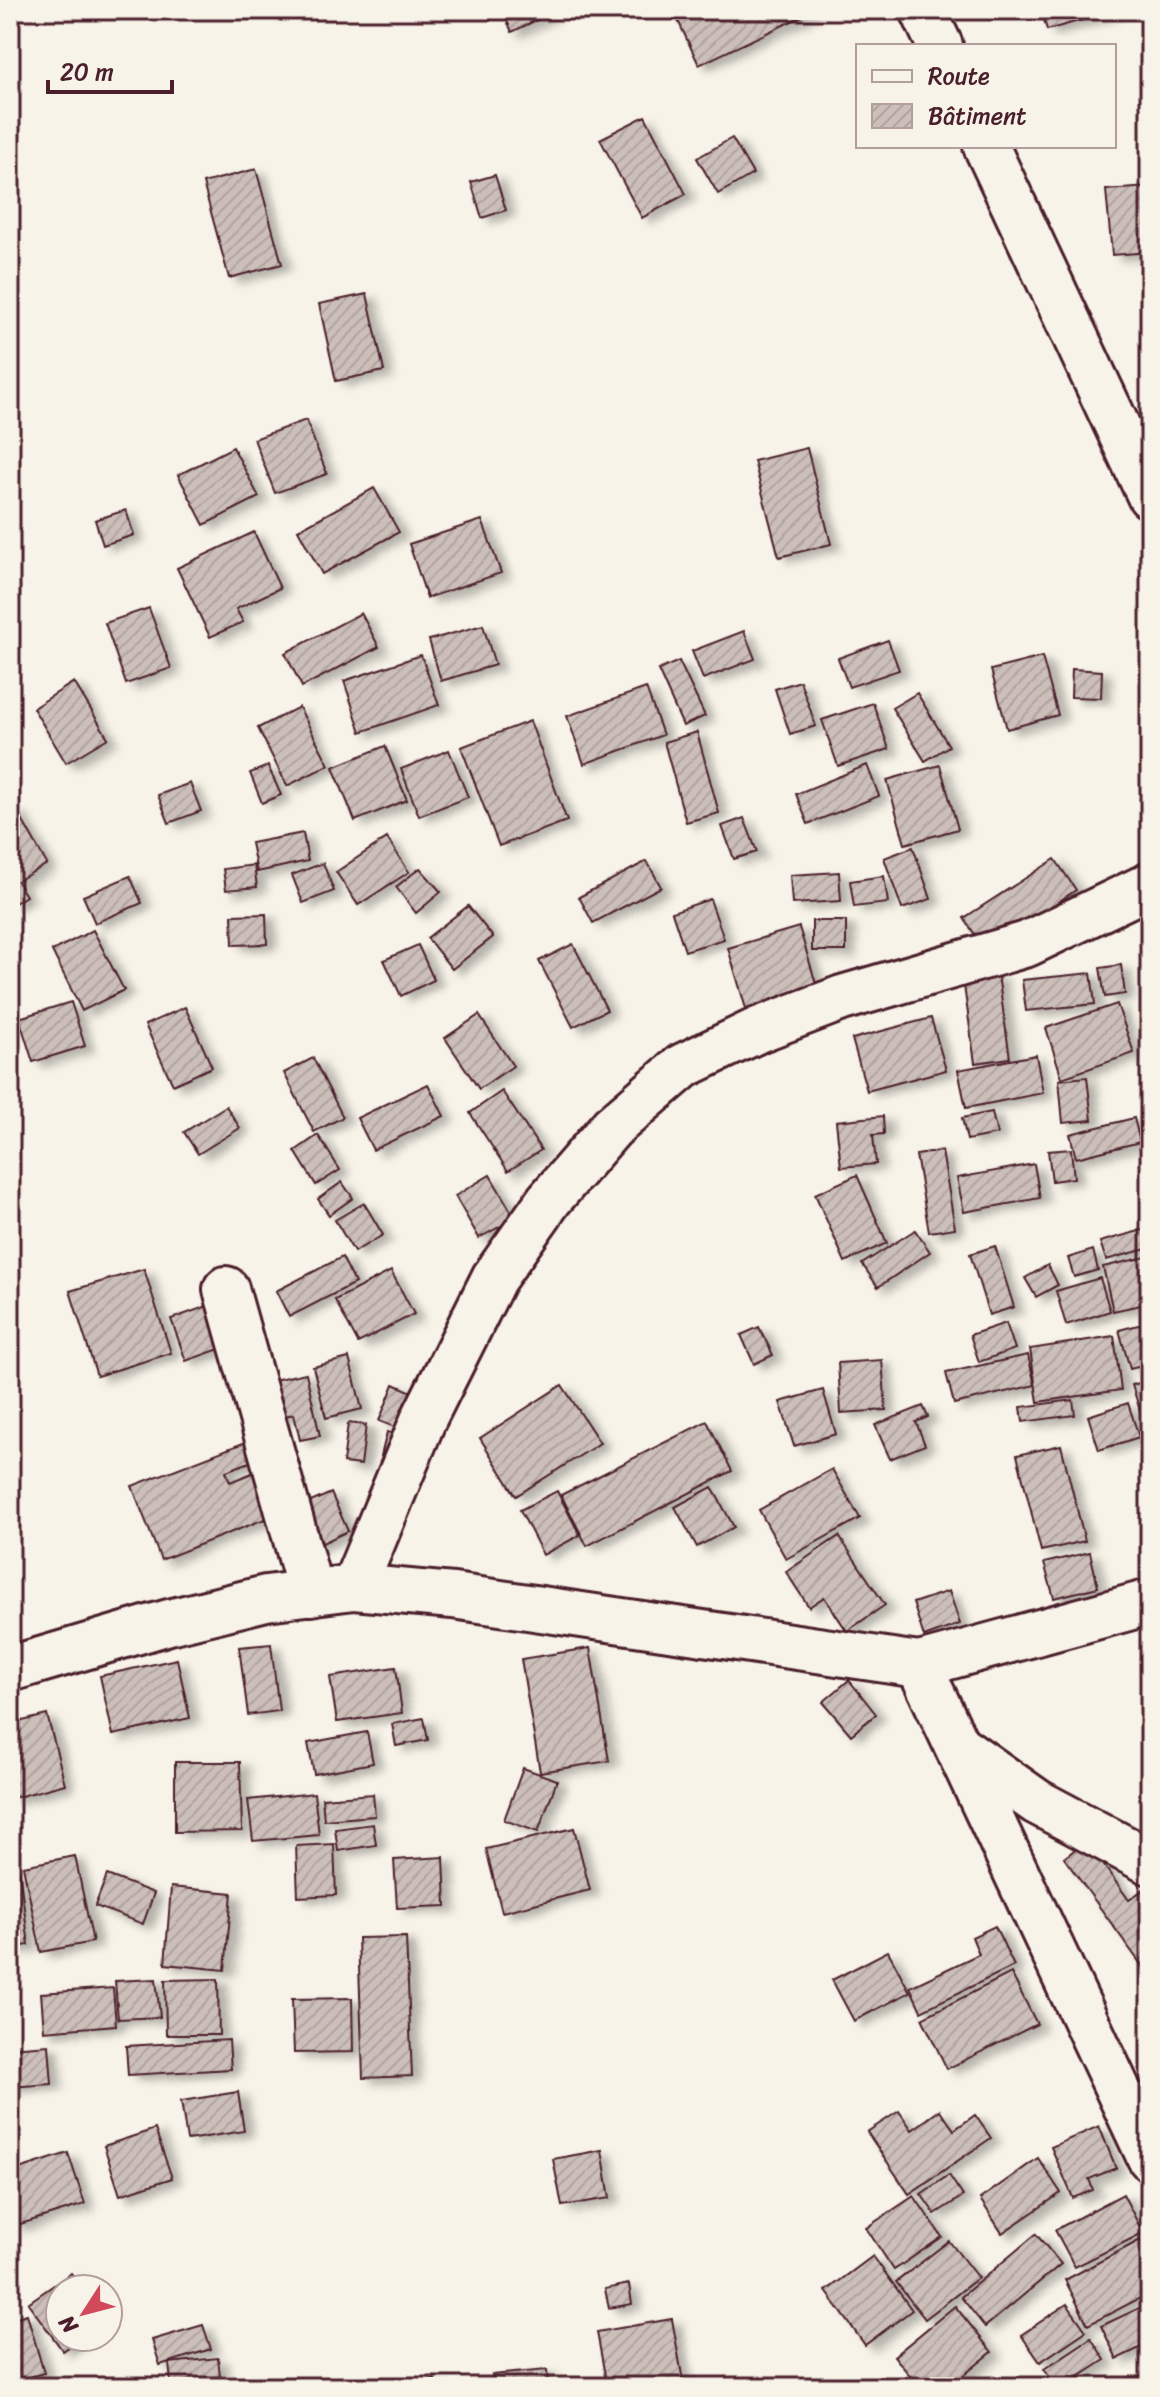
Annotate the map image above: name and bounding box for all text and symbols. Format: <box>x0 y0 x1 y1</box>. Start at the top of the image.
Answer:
scale bar <box>48 44 172 94</box>
legend <box>856 44 1116 148</box>
text: 20 m <box>60 51 114 93</box>
text: Route <box>928 55 990 97</box>
text: Bâtiment <box>928 95 1027 137</box>
north arrow <box>44 2273 124 2353</box>
text: N <box>48 2306 89 2343</box>

